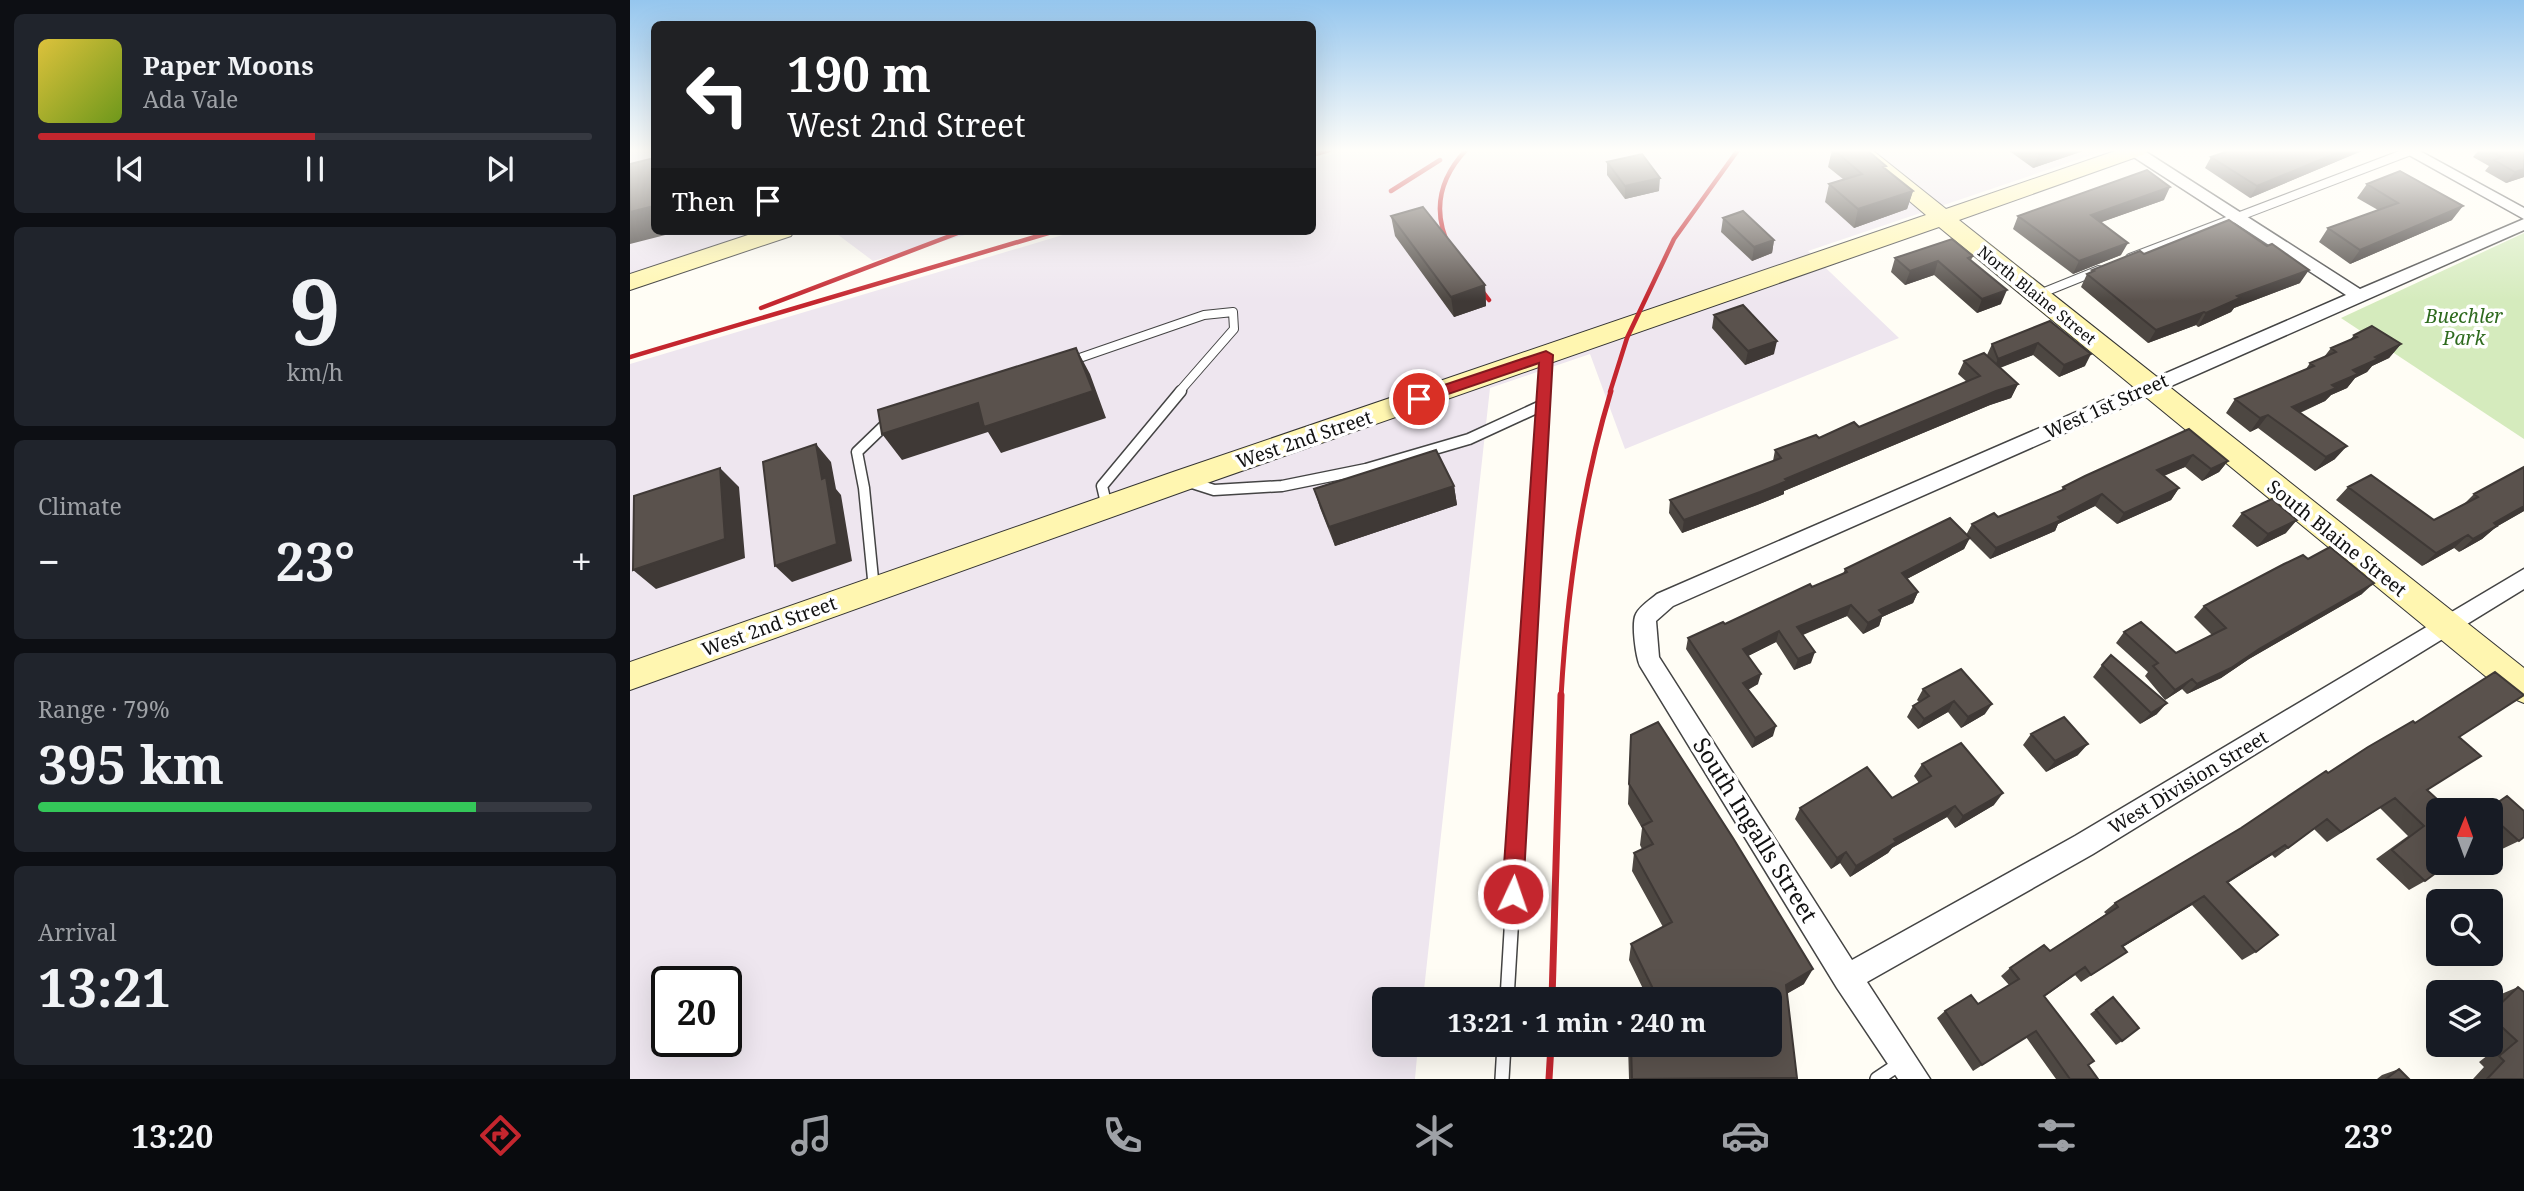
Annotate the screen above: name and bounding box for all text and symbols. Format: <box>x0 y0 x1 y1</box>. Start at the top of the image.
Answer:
text: 190 m <box>787 40 931 106</box>
text: Paper Moons <box>143 47 314 83</box>
icon: left <box>672 49 763 140</box>
text: Ada Vale <box>143 83 238 115</box>
text: West 2nd Street <box>787 103 1025 146</box>
icon: previous <box>111 150 149 188</box>
icon: pause <box>296 150 334 188</box>
icon: next <box>481 150 519 188</box>
icon: arrive <box>749 182 787 220</box>
text: Then <box>672 183 735 219</box>
street label: North Blaine Street <box>1973 240 2101 350</box>
text: 9 <box>289 248 341 372</box>
park label: Buechler Park <box>2424 303 2503 351</box>
text: km/h <box>287 356 343 388</box>
street label: West 1st Street <box>2040 367 2172 445</box>
pin <box>1389 369 1449 429</box>
icon: arrive <box>1400 380 1438 418</box>
street label: West 2nd Street <box>1233 404 1375 474</box>
street label: South Blaine Street <box>2262 474 2412 603</box>
text: Climate <box>38 490 122 522</box>
text: 23° <box>276 525 355 596</box>
text: − <box>38 535 60 587</box>
text: + <box>571 535 592 587</box>
street label: West 2nd Street <box>698 589 840 662</box>
text: Range · 79% <box>38 693 170 725</box>
street label: West Division Street <box>2103 724 2273 840</box>
text: 395 km <box>38 728 224 799</box>
street label: South Ingalls Street <box>1686 731 1826 928</box>
north arrow <box>2426 798 2502 875</box>
map controls <box>2426 798 2503 1057</box>
position arrow <box>1476 857 1550 931</box>
button: search <box>2426 889 2503 966</box>
text: Arrival <box>38 916 117 948</box>
text: 13:21 <box>38 951 171 1022</box>
speed limit sign: 20 <box>651 966 742 1057</box>
button: layers <box>2426 980 2503 1057</box>
text: 13:21 · 1 min · 240 m <box>1447 1004 1707 1040</box>
icon: directions <box>476 1111 525 1160</box>
icon: music <box>787 1111 836 1160</box>
icon: phone <box>1098 1111 1147 1160</box>
icon: climate <box>1410 1111 1459 1160</box>
icon: car <box>1721 1111 1770 1160</box>
icon: filters <box>2032 1111 2081 1160</box>
text: 13:20 <box>131 1114 213 1157</box>
text: 23° <box>2344 1114 2393 1157</box>

